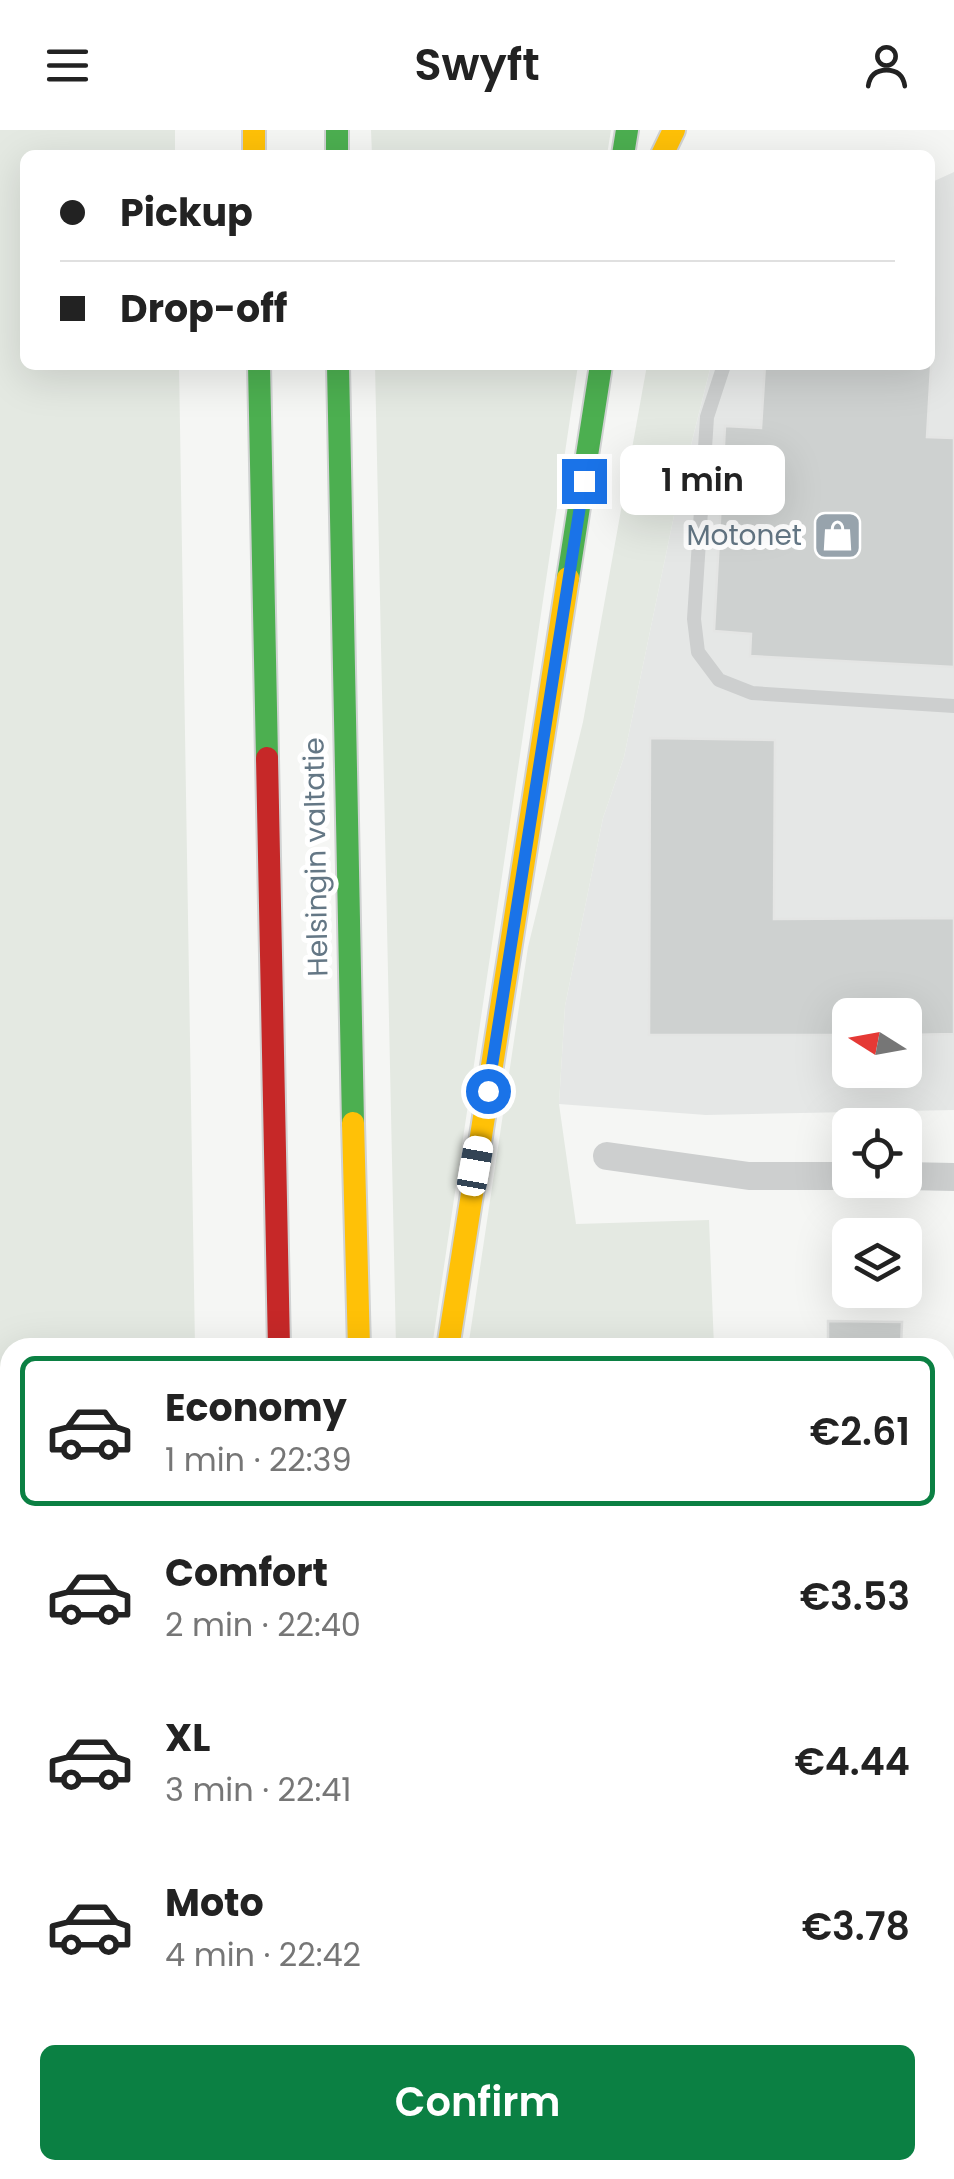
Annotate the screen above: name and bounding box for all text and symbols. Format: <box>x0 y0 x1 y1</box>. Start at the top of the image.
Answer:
text: Swyft <box>414 33 540 96</box>
icon: menu <box>40 38 95 93</box>
icon: person <box>859 38 914 93</box>
text: Pickup <box>120 186 253 239</box>
text: Drop-off <box>120 282 288 335</box>
callout: 1 min <box>619 446 784 516</box>
text: 1 min <box>661 457 744 502</box>
route end <box>562 459 607 504</box>
shop icon: Motonet <box>811 509 863 561</box>
place label: Motonet <box>686 516 802 555</box>
street label: Helsingin valtatie <box>294 737 338 977</box>
north arrow <box>832 998 922 1088</box>
map controls <box>832 998 922 1308</box>
route start <box>466 1069 511 1114</box>
button: locate <box>832 1108 922 1198</box>
car <box>455 1134 495 1198</box>
button: layers <box>832 1218 922 1308</box>
text: Economy <box>165 1381 347 1434</box>
icon: car <box>45 1386 135 1476</box>
text: €2.61 <box>810 1405 910 1458</box>
text: 1 min · 22:39 <box>165 1437 352 1482</box>
text: Comfort <box>165 1546 328 1599</box>
icon: car <box>45 1551 135 1641</box>
text: €3.53 <box>800 1570 910 1623</box>
text: 2 min · 22:40 <box>165 1602 361 1647</box>
text: XL <box>165 1711 210 1764</box>
icon: car <box>45 1716 135 1806</box>
text: €4.44 <box>794 1735 910 1788</box>
text: 3 min · 22:41 <box>165 1767 352 1812</box>
text: Moto <box>165 1876 264 1929</box>
icon: car <box>45 1881 135 1971</box>
text: €3.78 <box>802 1900 910 1953</box>
text: 4 min · 22:42 <box>165 1932 361 1977</box>
button: Confirm <box>40 2045 915 2160</box>

